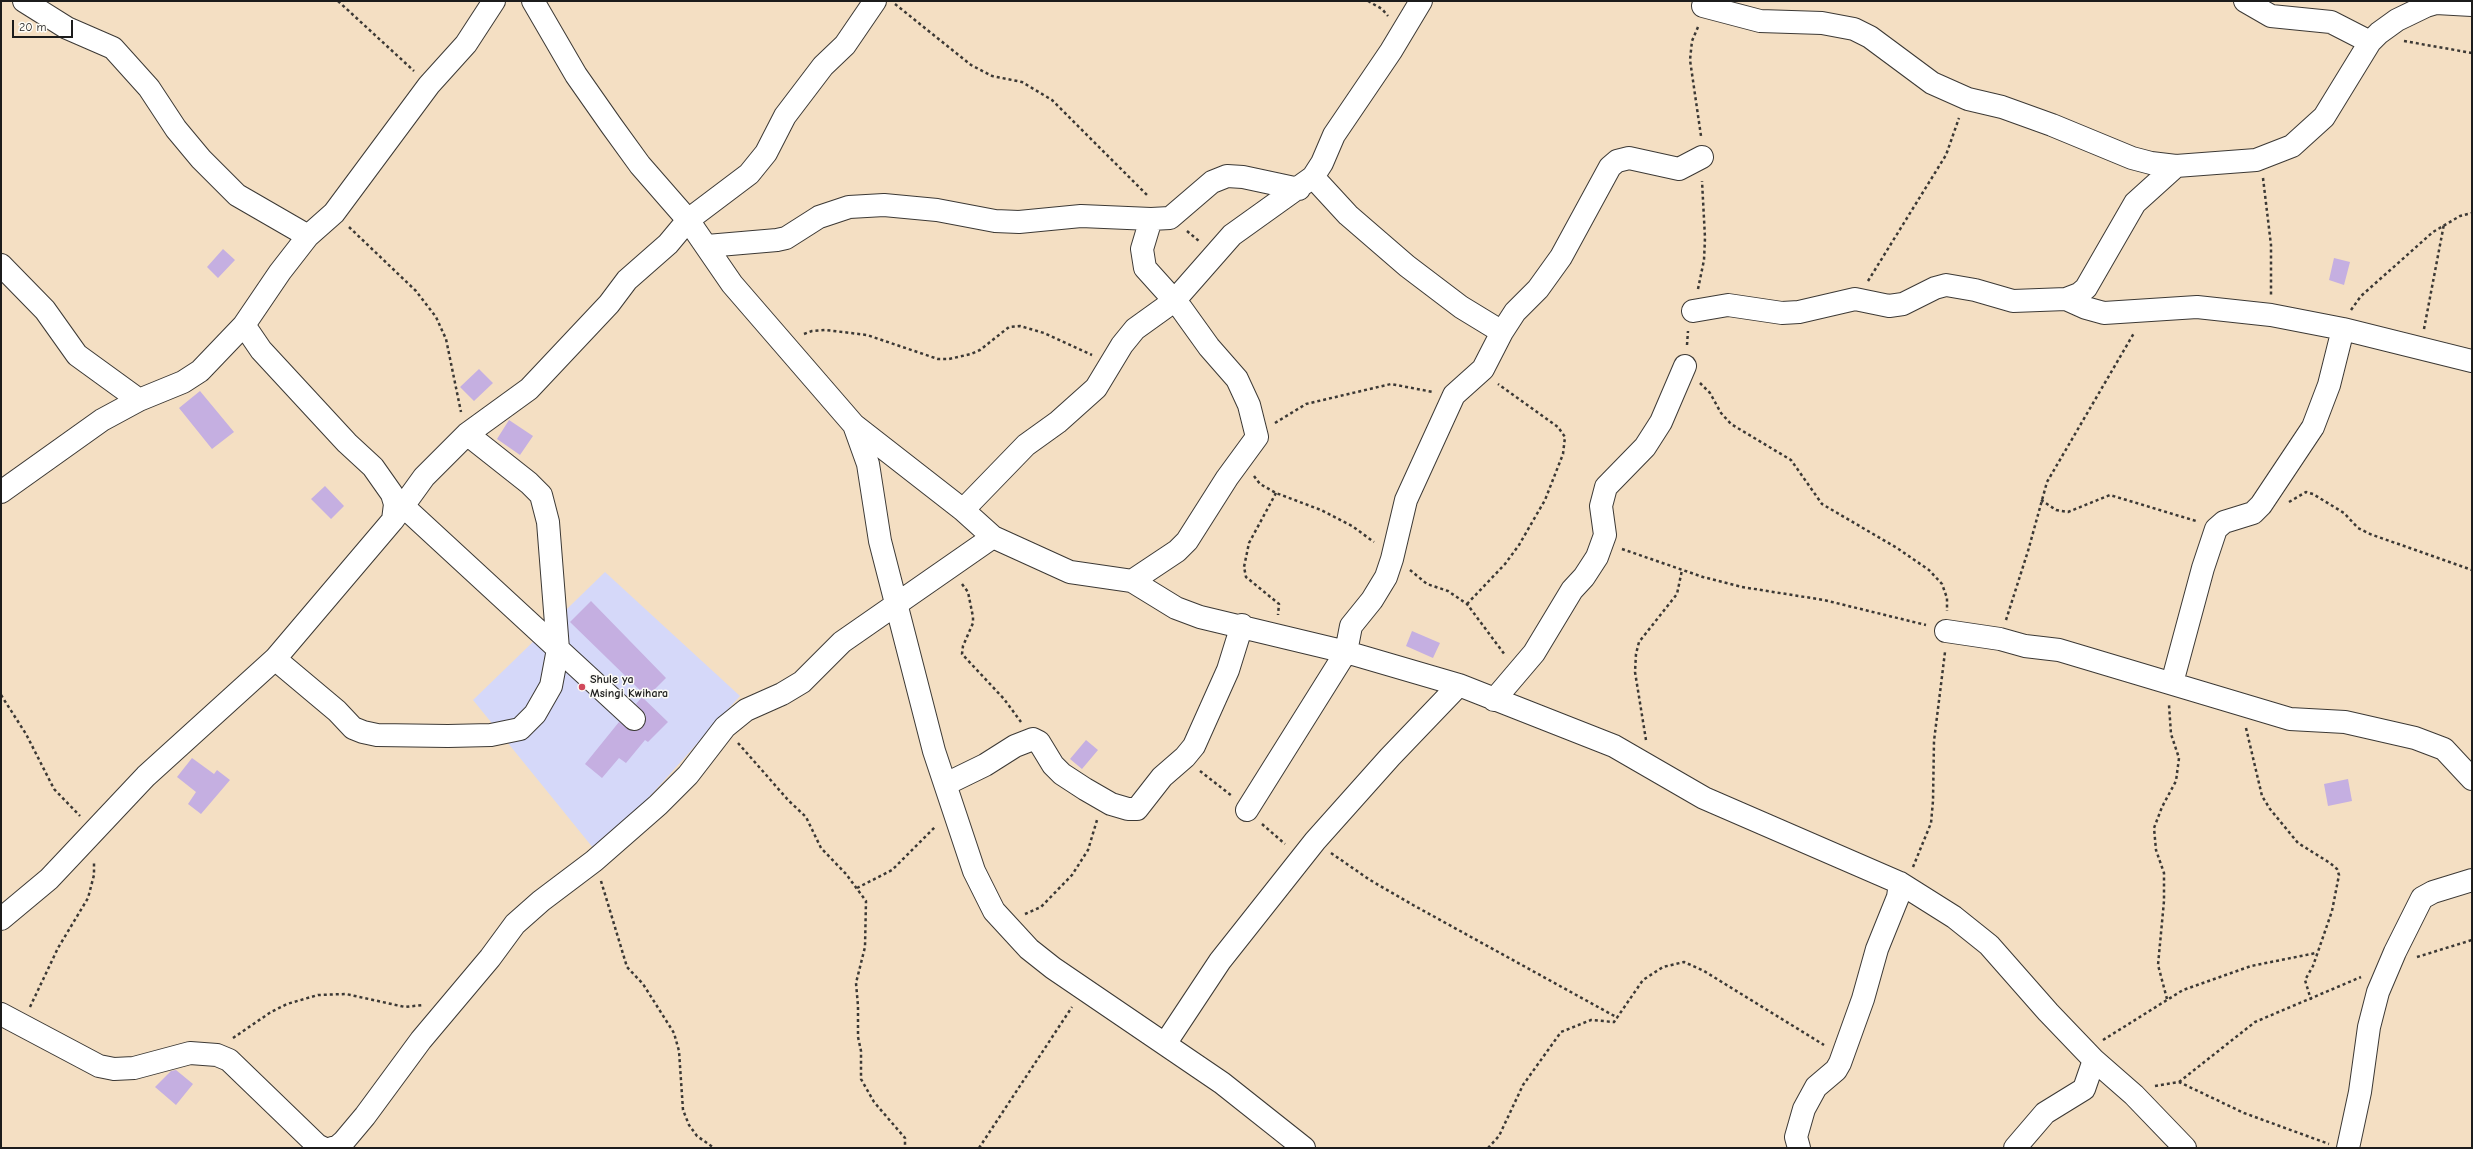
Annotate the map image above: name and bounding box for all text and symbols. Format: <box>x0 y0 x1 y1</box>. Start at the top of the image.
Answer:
scale bar <box>14 12 75 38</box>
text: 20 m <box>19 20 47 34</box>
place label: Shule ya Msingi Kwihara <box>590 673 668 701</box>
marker: Shule ya Msingi Kwihara <box>577 682 587 692</box>

